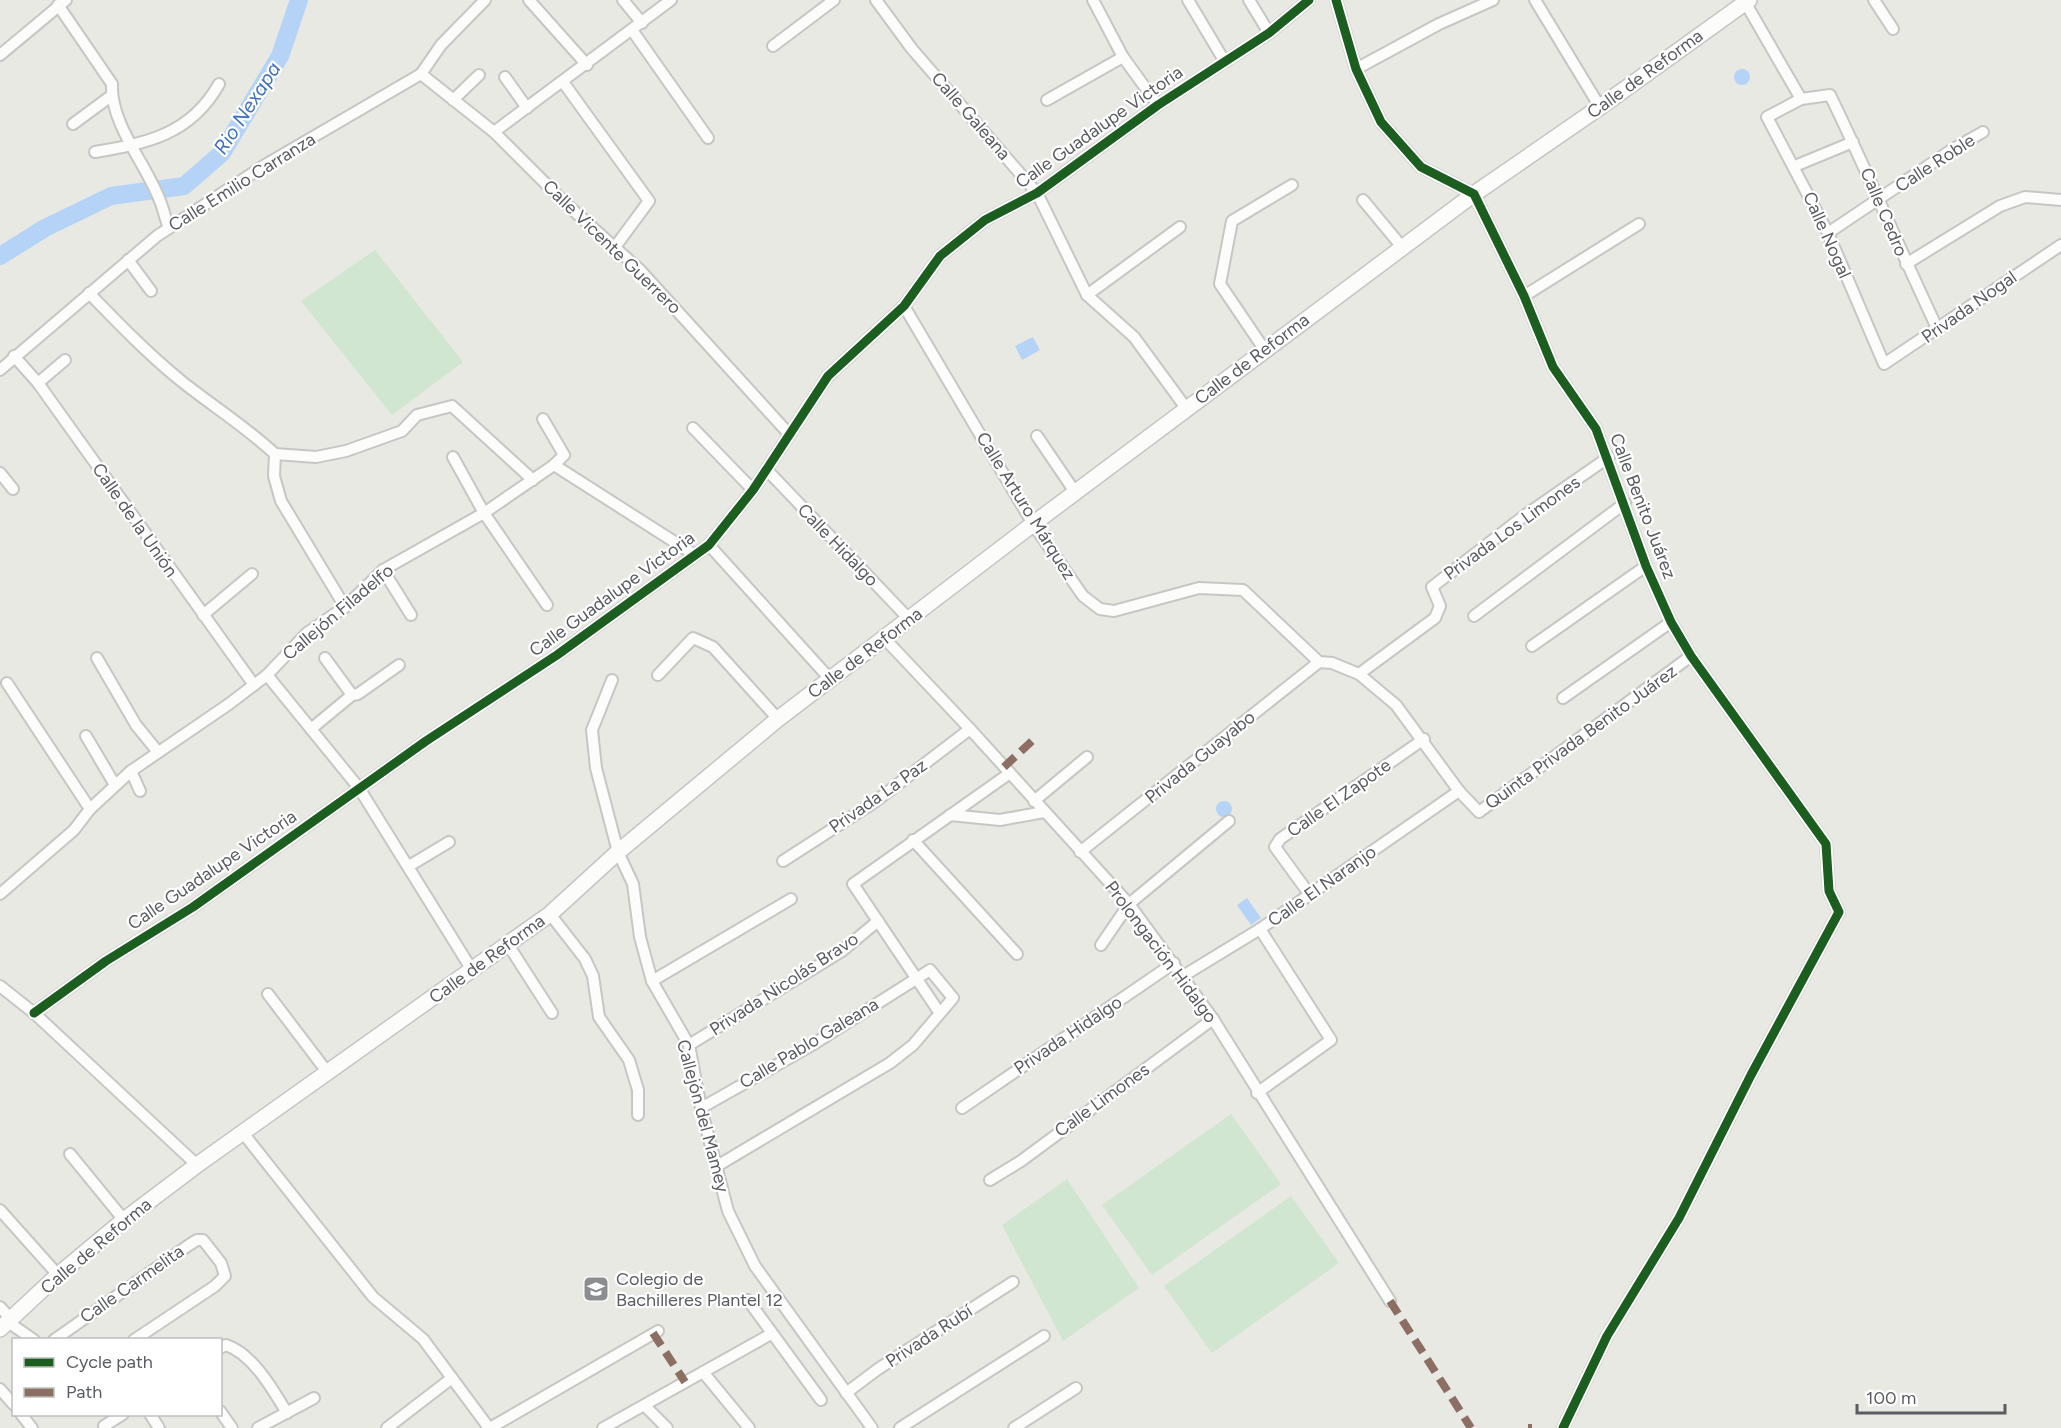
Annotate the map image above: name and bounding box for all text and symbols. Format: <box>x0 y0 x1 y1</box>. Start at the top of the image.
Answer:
street label: Calle de Reforma <box>1583 25 1707 123</box>
water label: Rio Nexapa <box>208 57 286 159</box>
street label: Calle Guadalupe Victoria <box>1011 61 1187 193</box>
street label: Calle Galeana <box>927 67 1015 165</box>
street label: Calle Emilio Carranza <box>164 128 320 236</box>
street label: Calle Roble <box>1891 129 1979 197</box>
street label: Calle Cedro <box>1855 164 1913 260</box>
street label: Calle Vicente Guerrero <box>538 175 686 319</box>
street label: Calle Nogal <box>1798 188 1856 282</box>
street label: Privada Nogal <box>1917 266 2021 348</box>
street label: Calle de Reforma <box>1190 309 1314 409</box>
street label: Calle Arturo Márquez <box>972 428 1080 584</box>
street label: Calle Benito Juárez <box>1605 430 1681 582</box>
street label: Calle de la Unión <box>88 459 182 581</box>
street label: Privada Los Limones <box>1439 471 1585 585</box>
street label: Calle Hidalgo <box>793 499 883 591</box>
street label: Calle Guadalupe Victoria <box>525 527 699 661</box>
street label: Callejón Filadelfo <box>278 559 398 665</box>
street label: Calle de Reforma <box>803 603 927 703</box>
street label: Quinta Privada Benito Juárez <box>1481 660 1681 814</box>
street label: Privada Guayabo <box>1140 706 1260 808</box>
street label: Privada La Paz <box>825 754 931 838</box>
street label: Calle El Zapote <box>1283 754 1395 842</box>
street label: Calle Guadalupe Victoria <box>123 805 301 935</box>
street label: Calle El Naranjo <box>1264 841 1380 931</box>
street label: Prolongación Hidalgo <box>1100 877 1222 1027</box>
street label: Calle de Reforma <box>425 910 549 1008</box>
street label: Privada Nicolás Bravo <box>705 928 863 1040</box>
street label: Privada Hidalgo <box>1010 991 1126 1079</box>
street label: Calle Pablo Galeana <box>736 993 882 1093</box>
street label: Callejón del Mamey <box>672 1037 734 1195</box>
street label: Calle Limones <box>1050 1058 1154 1142</box>
street label: Calle de Reforma <box>36 1193 156 1299</box>
street label: Calle Carmelita <box>76 1240 188 1328</box>
place label: Colegio de Bachilleres Plantel 12 <box>616 1268 783 1311</box>
school or university icon: Colegio de Bachilleres Plantel 12 <box>581 1274 611 1304</box>
street label: Privada Rubí <box>881 1299 977 1372</box>
legend <box>12 1338 222 1416</box>
text: Cycle path <box>66 1351 153 1373</box>
scale bar <box>1857 1377 2006 1415</box>
text: Path <box>66 1381 102 1403</box>
text: 100 m <box>1866 1387 1916 1409</box>

